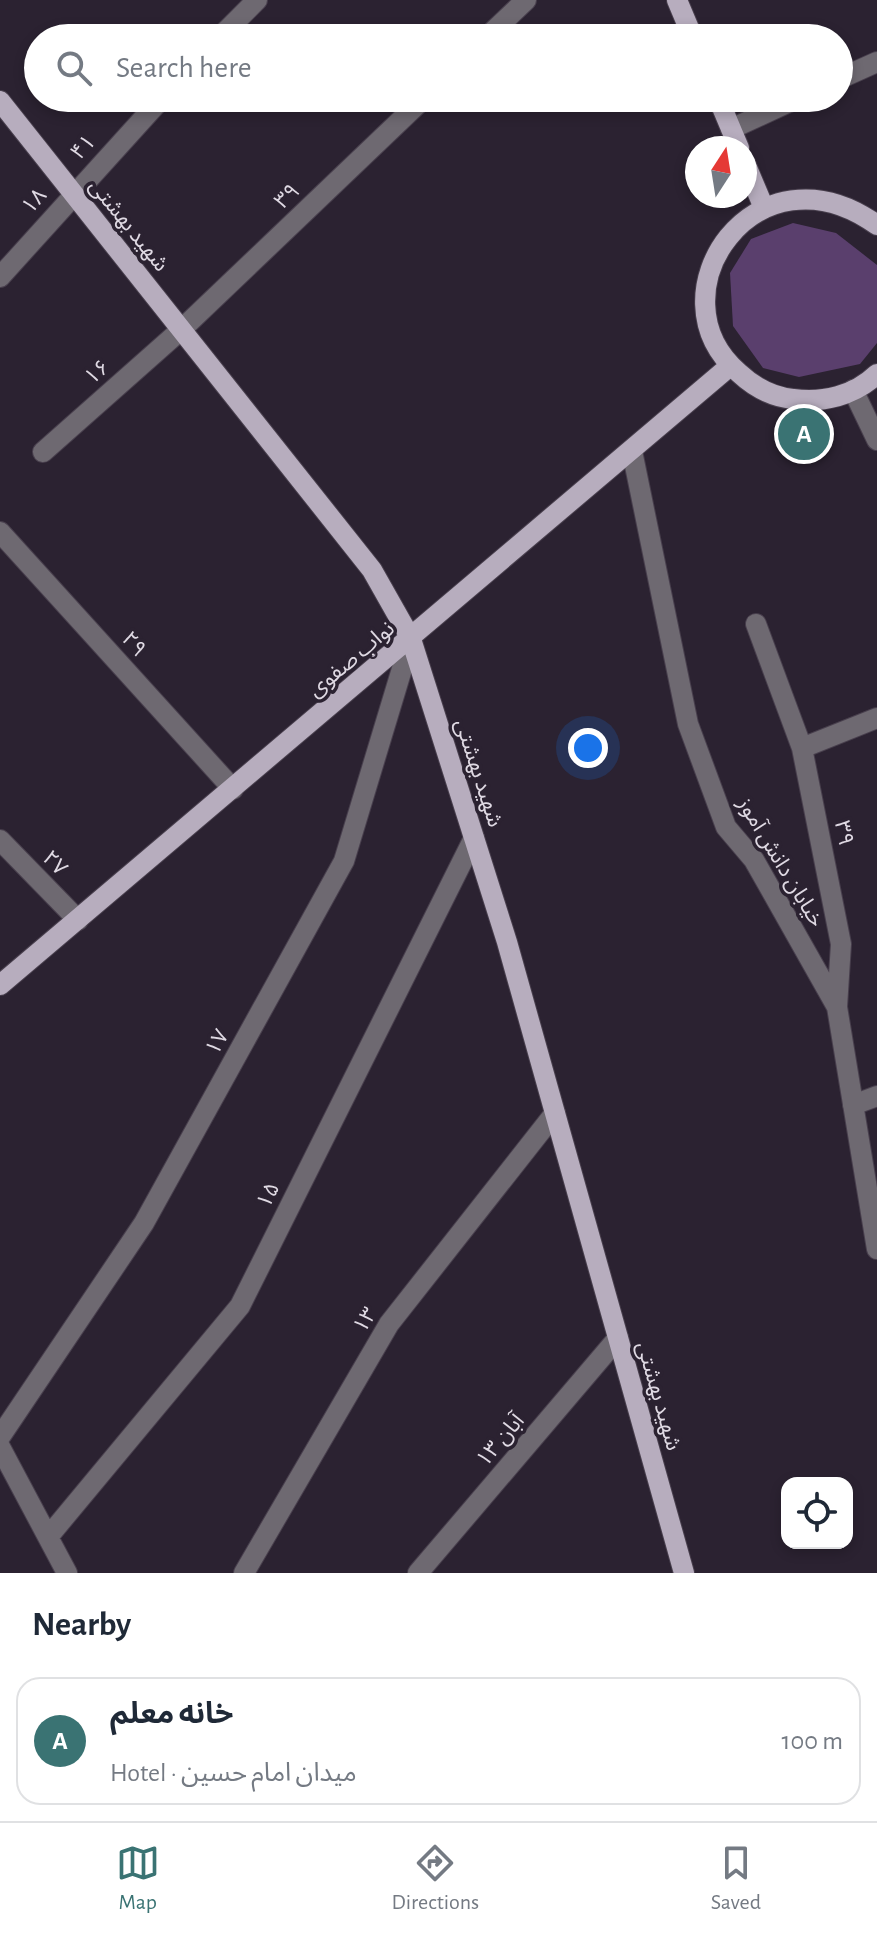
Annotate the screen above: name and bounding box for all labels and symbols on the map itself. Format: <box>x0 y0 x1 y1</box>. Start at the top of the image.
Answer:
street label: ۴۱ <box>66 130 100 164</box>
north arrow <box>685 136 757 208</box>
street label: شهید بهشتی <box>84 175 173 276</box>
street label: ۳۹ <box>270 179 304 213</box>
street label: ۱۸ <box>17 184 51 218</box>
street label: ۱۶ <box>80 355 114 389</box>
pin: A <box>778 404 830 464</box>
street label: نواب صفوی <box>304 617 399 702</box>
street label: ۲۹ <box>117 627 151 661</box>
street label: شهید بهشتی <box>450 716 507 830</box>
your location <box>568 728 608 768</box>
street label: خیابان دانش آموز <box>731 792 830 932</box>
street label: ۳۹ <box>831 819 857 847</box>
street label: ۲۷ <box>38 846 72 880</box>
street label: ۱۷ <box>201 1025 233 1058</box>
street label: ۱۵ <box>252 1179 284 1211</box>
street label: ۱۳ <box>349 1303 381 1337</box>
street label: شهید بهشتی <box>632 1339 685 1453</box>
street label: ۱۳ آبان <box>470 1407 530 1471</box>

